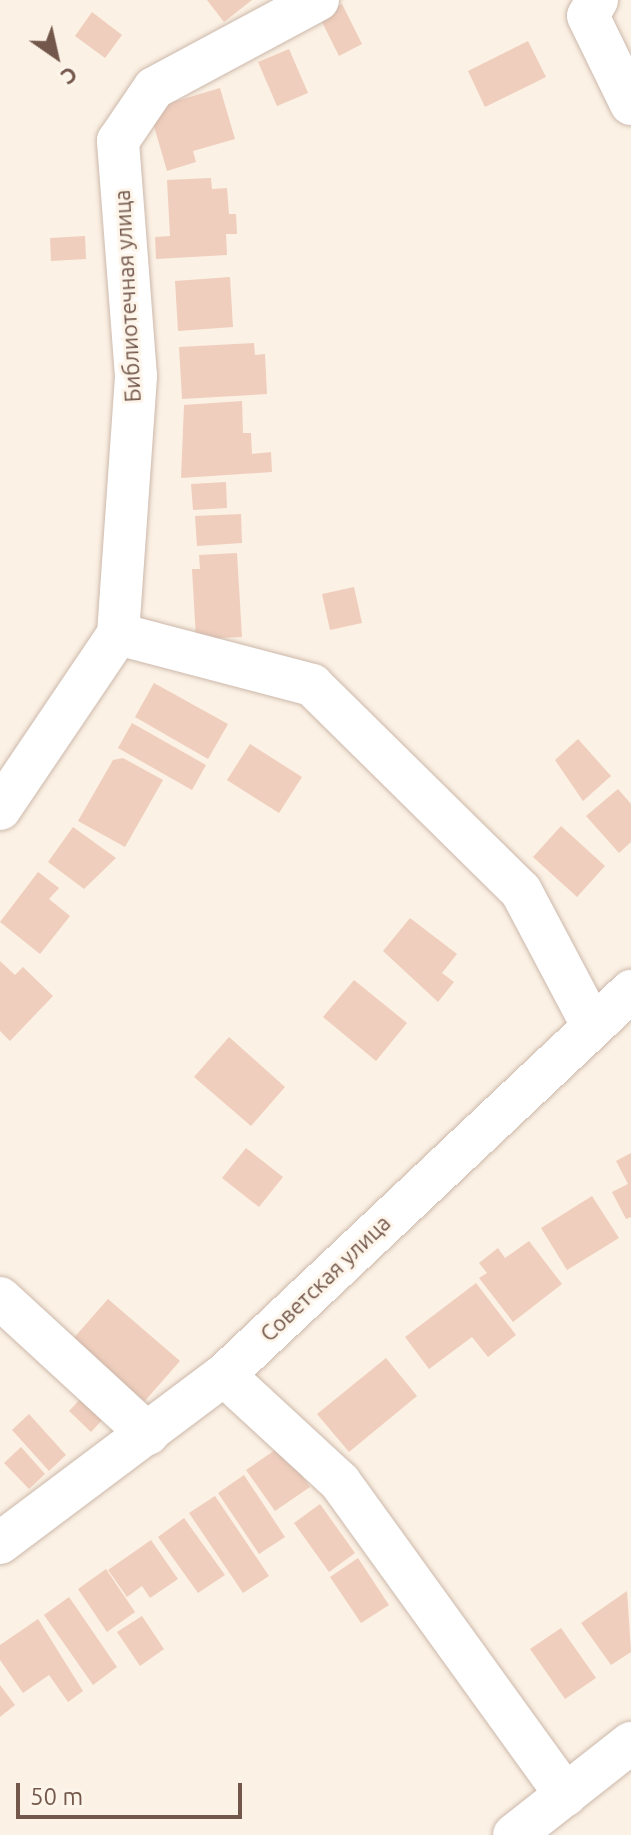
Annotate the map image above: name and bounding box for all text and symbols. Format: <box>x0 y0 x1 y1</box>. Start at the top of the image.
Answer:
north arrow <box>16 16 96 96</box>
text: С <box>57 62 83 91</box>
street label: Библиотечная улица <box>108 189 146 403</box>
street label: Советская улица <box>255 1209 395 1347</box>
scale bar <box>20 1767 246 1817</box>
text: 50 m <box>30 1783 83 1810</box>

